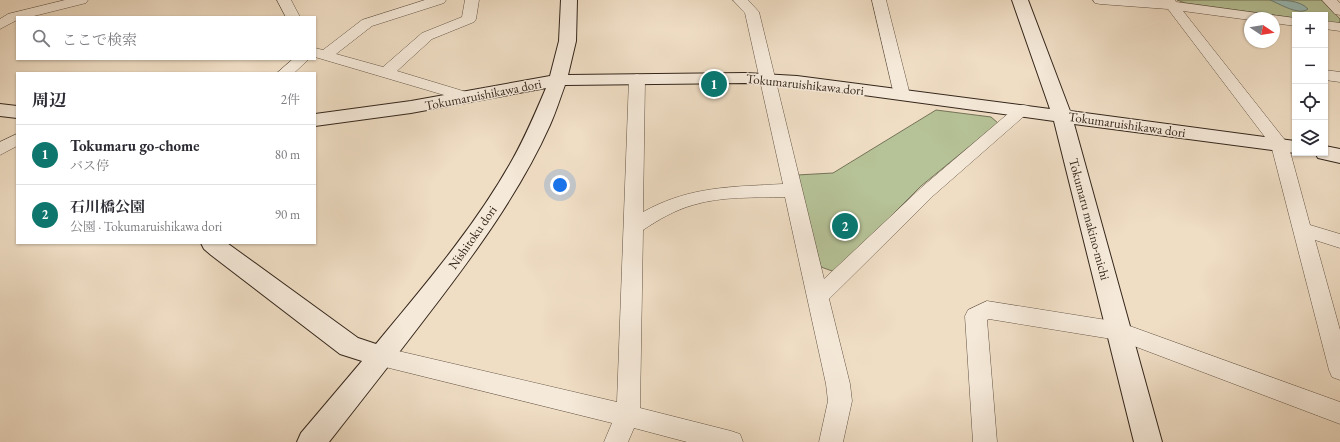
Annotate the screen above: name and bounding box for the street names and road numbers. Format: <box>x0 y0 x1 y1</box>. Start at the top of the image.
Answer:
street label: Tokumaruishikawa dori <box>745 70 865 99</box>
street label: Tokumaruishikawa dori <box>423 75 543 114</box>
street label: Tokumaruishikawa dori <box>1067 108 1187 141</box>
street label: Tokumaru makino-michi <box>1065 156 1114 282</box>
street label: Nishitoku dori <box>444 202 501 272</box>

